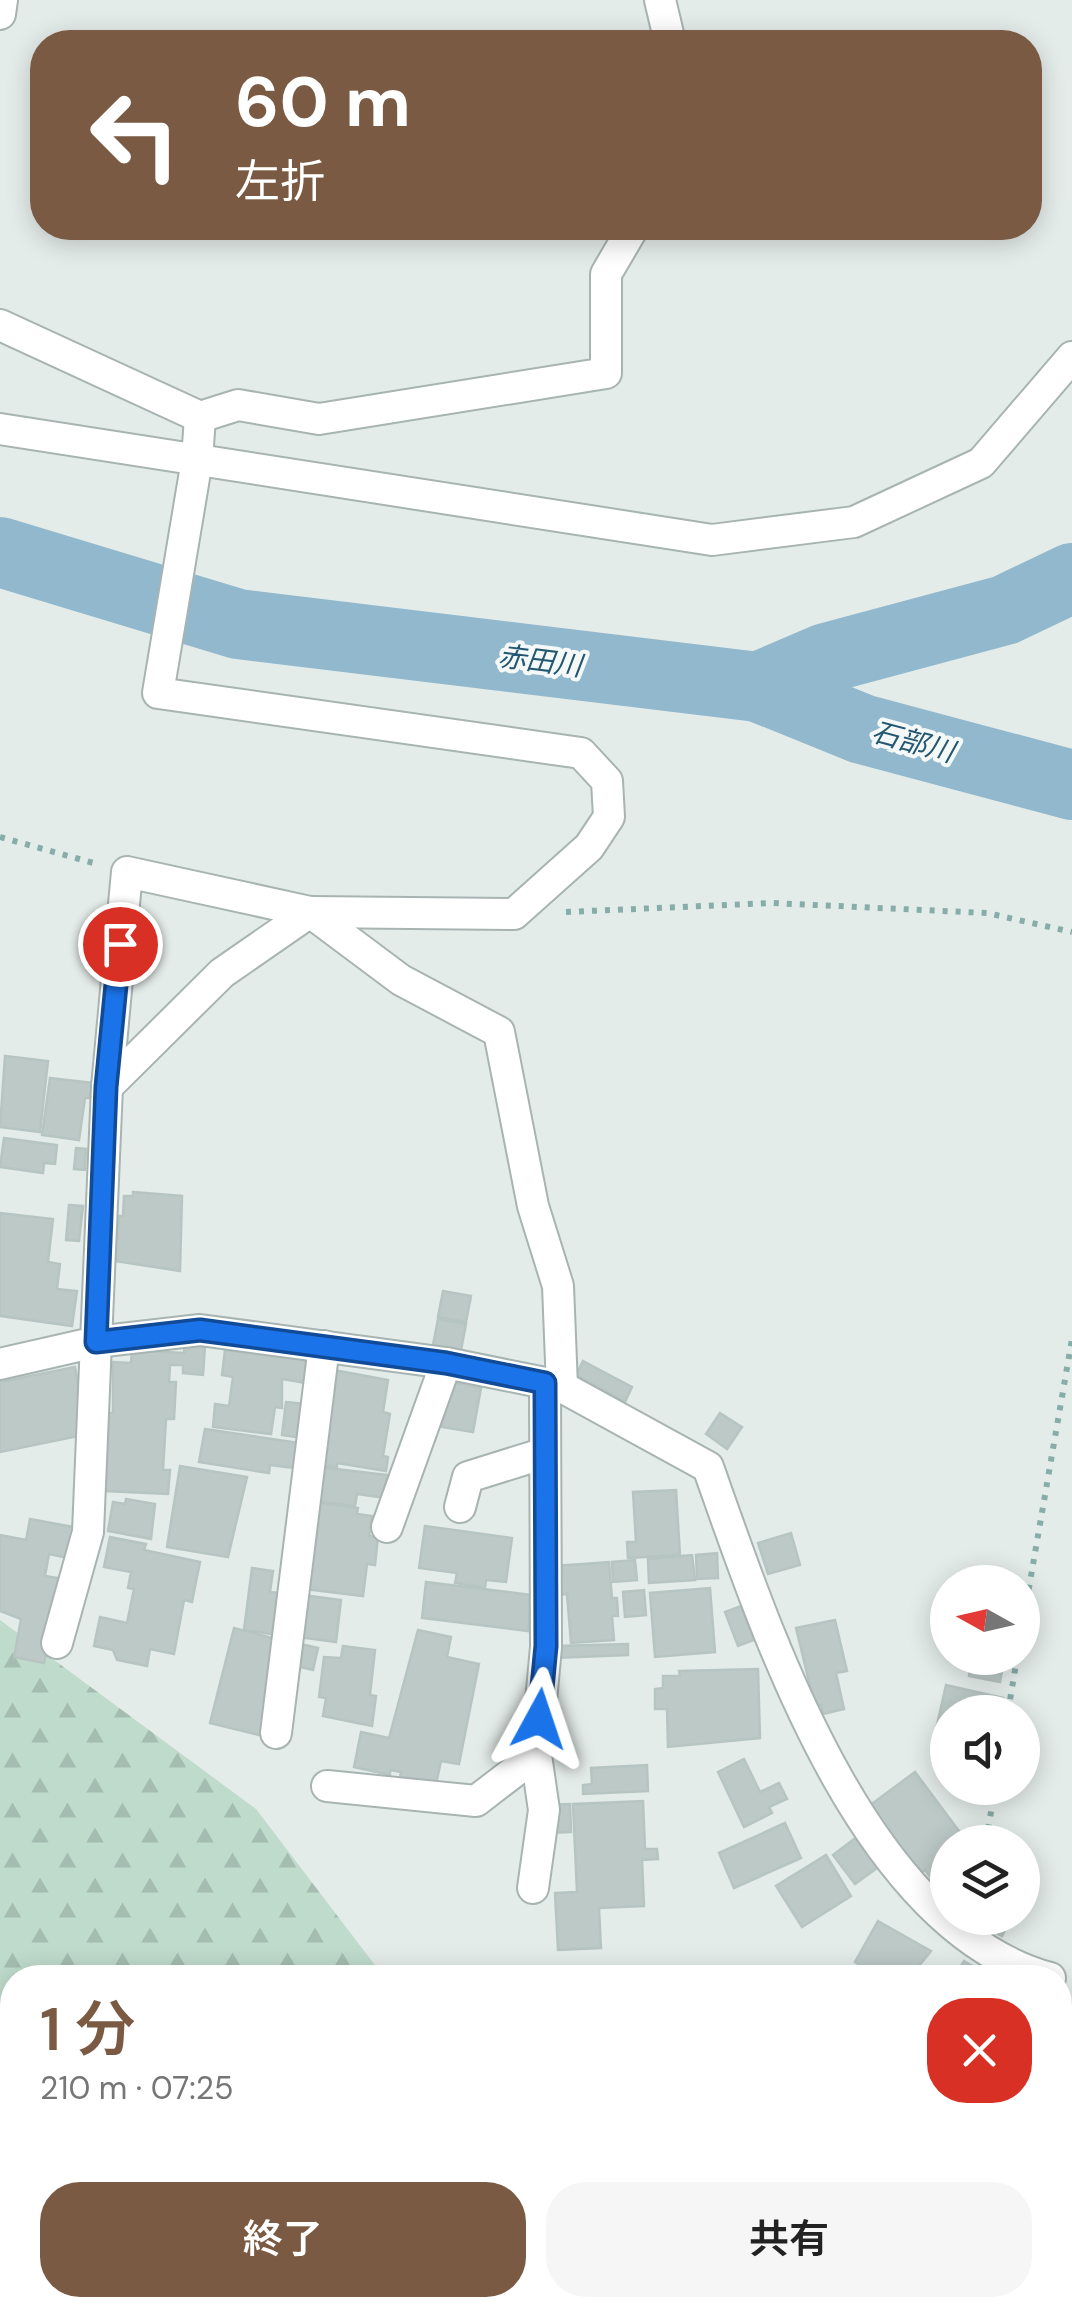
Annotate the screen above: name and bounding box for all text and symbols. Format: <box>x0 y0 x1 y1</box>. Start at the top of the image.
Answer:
text: 60 m <box>235 57 411 148</box>
icon: left <box>70 70 200 200</box>
text: 左折 <box>235 152 325 211</box>
water label: 赤田川 <box>496 638 587 685</box>
water label: 石部川 <box>868 713 961 772</box>
pin <box>78 902 163 987</box>
icon: arrive <box>93 917 148 972</box>
north arrow <box>930 1565 1040 1675</box>
map controls <box>930 1565 1040 1935</box>
position arrow <box>487 1667 591 1771</box>
button: sound <box>930 1695 1040 1805</box>
button: layers <box>930 1825 1040 1935</box>
text: 1 分 <box>40 1990 136 2069</box>
button: close <box>927 1998 1032 2103</box>
text: 210 m · 07:25 <box>40 2067 234 2109</box>
button: 終了 <box>40 2182 526 2297</box>
button: 共有 <box>546 2182 1032 2297</box>

